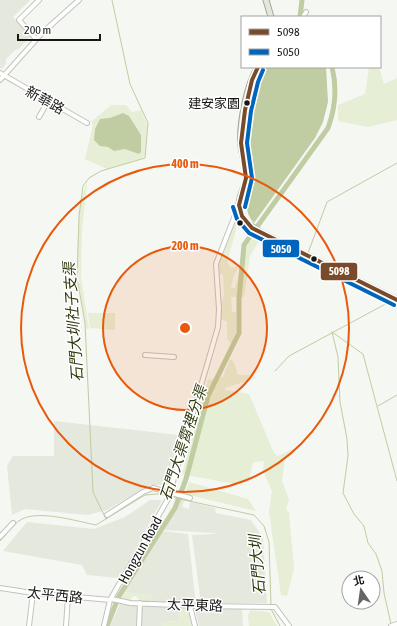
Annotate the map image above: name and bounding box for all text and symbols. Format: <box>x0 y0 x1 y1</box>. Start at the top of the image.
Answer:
scale bar <box>18 16 100 42</box>
legend <box>241 16 381 68</box>
text: 200 m <box>24 23 51 37</box>
text: 5098 <box>277 25 300 39</box>
text: 5050 <box>277 45 300 59</box>
street label: 新華路 <box>23 83 67 117</box>
place label: 建安家園 <box>188 96 240 111</box>
marker: 建安家園 <box>242 98 252 108</box>
text: 400 m <box>170 157 199 171</box>
unlabelled marker <box>235 218 245 228</box>
text: 200 m <box>171 239 199 253</box>
line badge: 5050 <box>262 239 300 258</box>
text: 5050 <box>271 243 291 255</box>
unlabelled marker <box>309 254 319 264</box>
water label: 石門大圳社子支渠 <box>60 260 86 382</box>
line badge: 5098 <box>320 262 358 281</box>
text: 5098 <box>329 265 349 277</box>
centre of rings <box>178 321 192 335</box>
water label: 石門大渠霄裡分渠 <box>156 381 210 503</box>
street label: Hongzun Road <box>115 513 165 587</box>
water label: 石門大圳 <box>246 532 268 596</box>
north arrow <box>341 570 381 610</box>
text: 北 <box>352 573 365 587</box>
street label: 太平西路 <box>26 584 84 606</box>
street label: 太平東路 <box>167 596 223 614</box>

